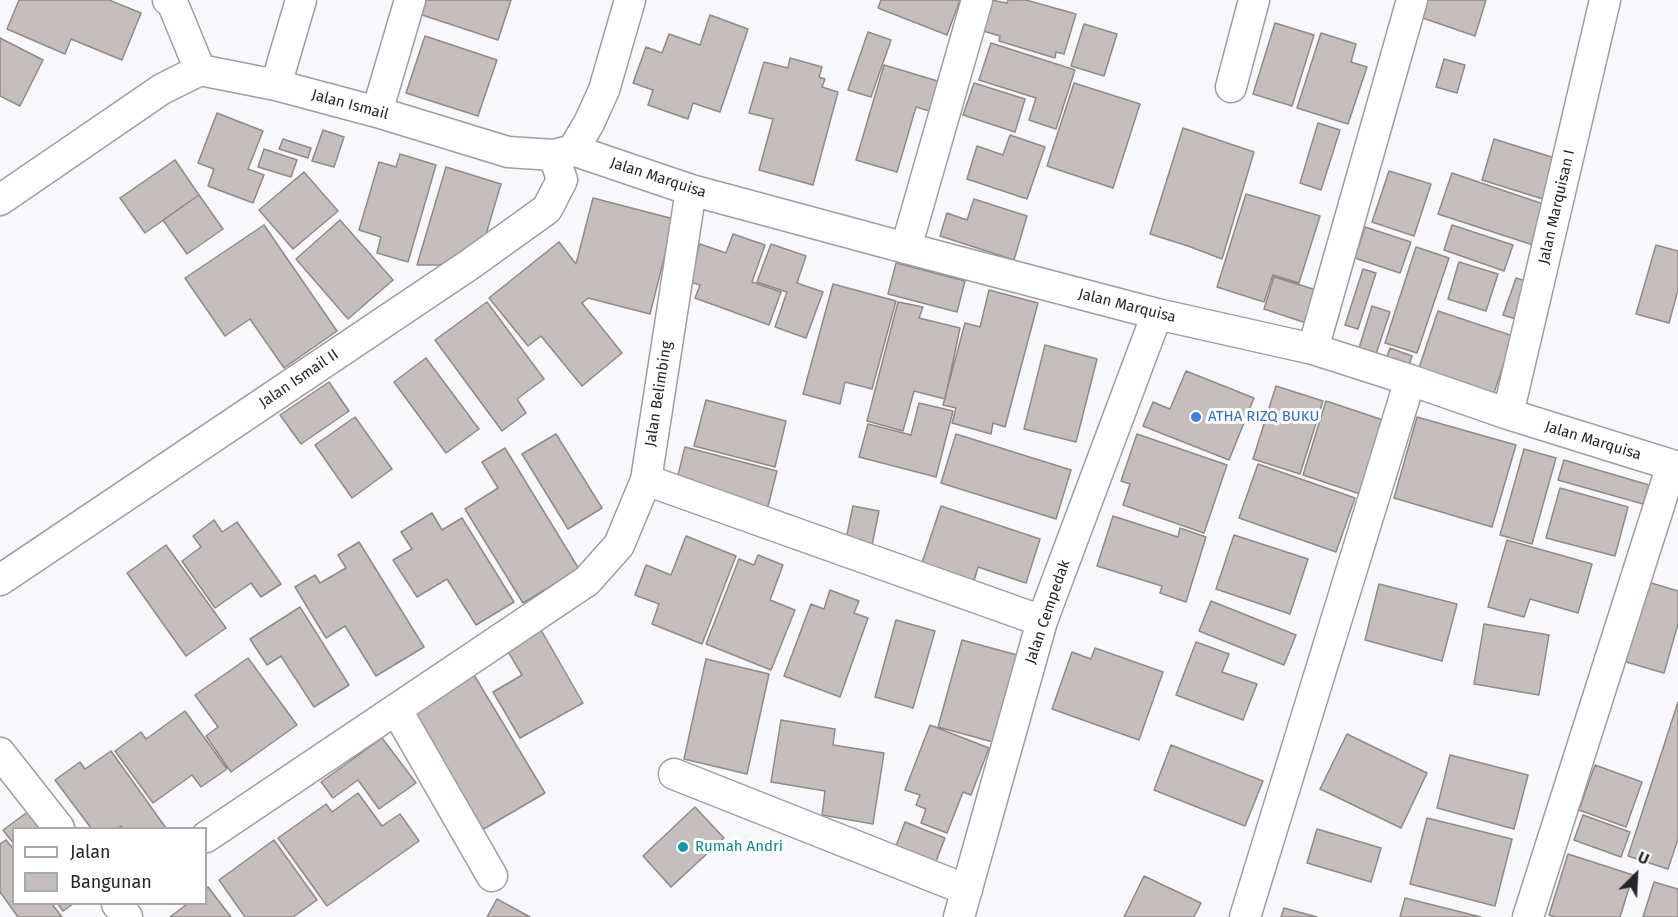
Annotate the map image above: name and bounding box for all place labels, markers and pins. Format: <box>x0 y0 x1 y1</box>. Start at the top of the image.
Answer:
place label: ATHA RIZQ BUKU <box>1208 408 1319 426</box>
marker: ATHA RIZQ BUKU <box>1189 410 1203 424</box>
place label: Rumah Andri <box>695 838 783 856</box>
marker: Rumah Andri <box>676 840 690 854</box>

